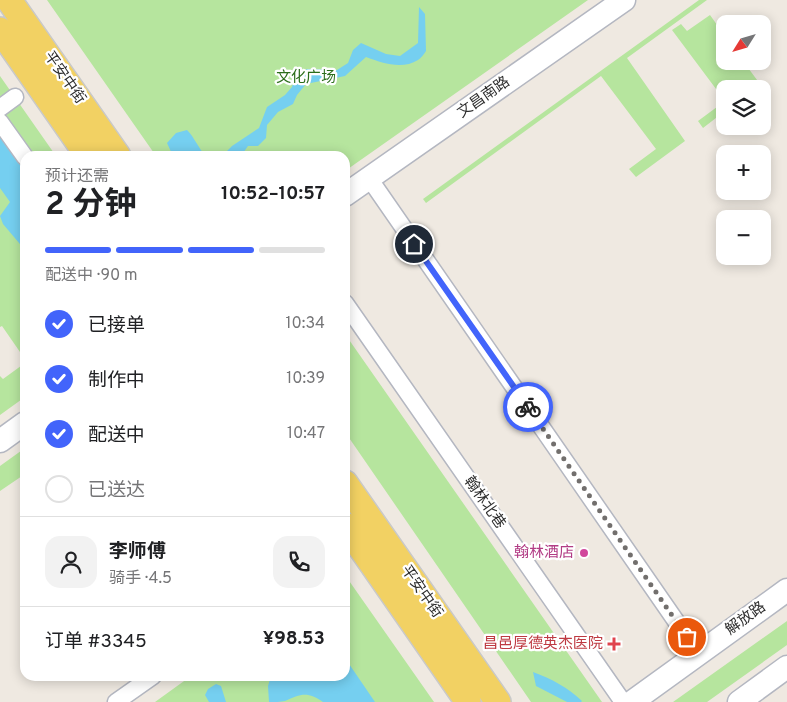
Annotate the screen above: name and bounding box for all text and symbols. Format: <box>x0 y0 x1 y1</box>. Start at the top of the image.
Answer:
north arrow <box>716 15 771 70</box>
map controls <box>716 15 771 265</box>
street label: 平安中街 <box>39 48 89 108</box>
park label: 文化广场 <box>276 68 336 88</box>
street label: 文昌南路 <box>454 73 514 123</box>
button: layers <box>716 80 771 135</box>
button: + <box>716 145 771 200</box>
text: 预计还需 <box>45 167 109 187</box>
text: 10:52–10:57 <box>221 182 325 206</box>
text: 2 分钟 <box>45 186 137 226</box>
button: − <box>716 210 771 265</box>
pin <box>393 223 435 265</box>
icon: home <box>400 230 428 258</box>
text: 配送中 · 90 m <box>45 266 138 286</box>
icon: check <box>45 310 73 338</box>
text: 已接单 <box>88 314 145 338</box>
text: 10:34 <box>286 314 325 334</box>
icon: check <box>45 365 73 393</box>
text: 制作中 <box>88 369 145 393</box>
text: 10:39 <box>286 369 325 389</box>
courier <box>503 382 553 432</box>
icon: bike <box>514 393 542 421</box>
icon: check <box>45 420 73 448</box>
text: 配送中 <box>88 424 145 448</box>
text: 10:47 <box>287 424 325 444</box>
street label: 翰林北巷 <box>459 472 510 533</box>
text: 已送达 <box>88 479 145 503</box>
button: person <box>45 536 97 588</box>
button: phone <box>273 536 325 588</box>
text: 李师傅 <box>109 540 166 564</box>
place label: 翰林酒店 <box>514 544 574 563</box>
marker: 翰林酒店 <box>578 547 590 559</box>
street label: 平安中街 <box>396 562 446 622</box>
text: 骑手 · 4.5 <box>109 569 172 589</box>
street label: 解放路 <box>722 598 770 640</box>
pin <box>666 616 708 658</box>
icon: bag <box>673 623 701 651</box>
text: ¥98.53 <box>263 627 325 651</box>
text: 订单 #3345 <box>45 630 147 654</box>
place label: 昌邑厚德英杰医院 <box>483 634 603 654</box>
marker: 昌邑厚德英杰医院 <box>607 637 621 651</box>

